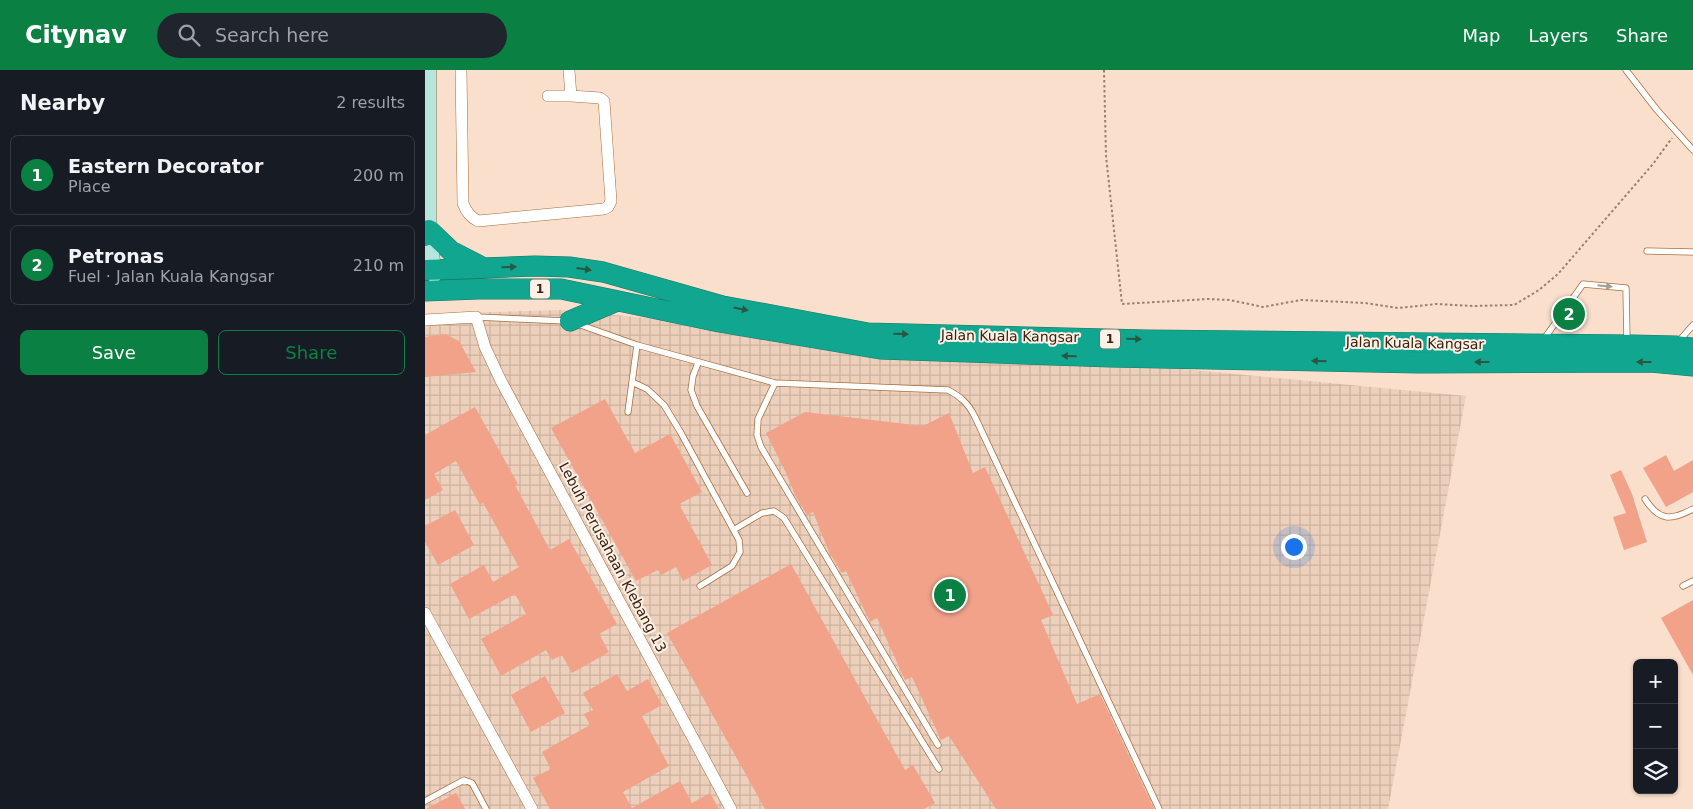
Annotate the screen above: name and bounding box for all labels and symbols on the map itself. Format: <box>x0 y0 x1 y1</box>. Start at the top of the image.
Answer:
one-way arrow <box>502 263 518 271</box>
one-way arrow <box>576 265 592 273</box>
road number: 1 <box>530 280 550 298</box>
one-way arrow <box>1597 282 1613 290</box>
pin: 2 <box>1553 295 1585 333</box>
one-way arrow <box>734 305 749 313</box>
street label: Jalan Kuala Kangsar <box>940 327 1079 345</box>
one-way arrow <box>894 330 910 338</box>
road number: 1 <box>1100 330 1120 348</box>
street label: Jalan Kuala Kangsar <box>1345 334 1484 352</box>
one-way arrow <box>1126 336 1142 344</box>
one-way arrow <box>1061 352 1077 360</box>
one-way arrow <box>1311 357 1327 365</box>
one-way arrow <box>1636 358 1652 366</box>
one-way arrow <box>1474 359 1490 367</box>
street label: Lebuh Perusahaan Klebang 13 <box>556 459 670 655</box>
your location <box>1281 534 1307 560</box>
pin: 1 <box>934 576 966 614</box>

